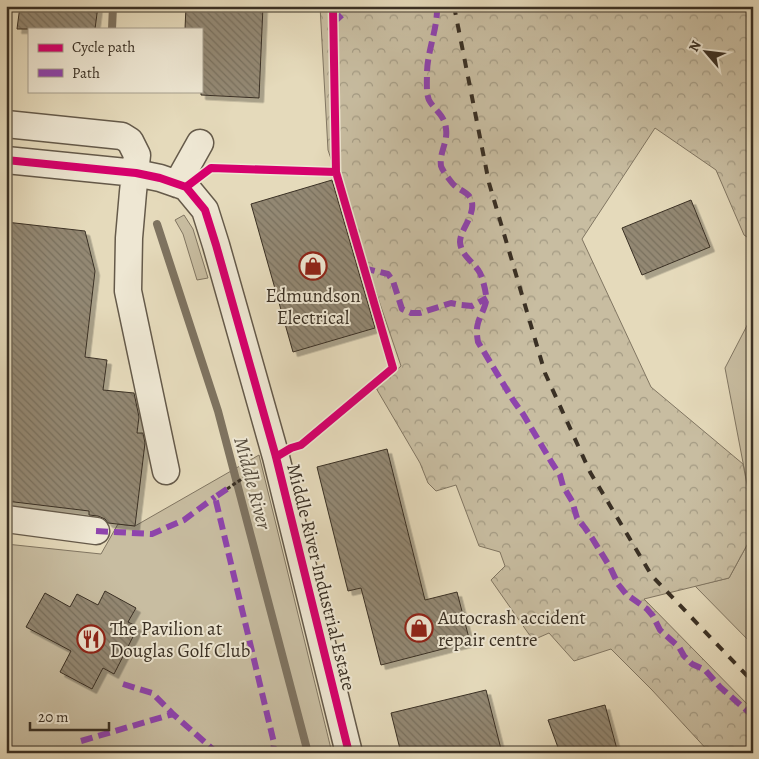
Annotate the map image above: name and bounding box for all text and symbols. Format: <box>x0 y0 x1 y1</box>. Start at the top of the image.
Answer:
legend <box>28 28 202 92</box>
north arrow <box>682 28 732 78</box>
text: Cycle path <box>72 37 135 57</box>
text: N <box>684 37 706 55</box>
text: Path <box>72 63 100 83</box>
shop icon: Edmundson Electrical <box>298 251 328 281</box>
place label: Edmundson Electrical <box>265 283 361 331</box>
water label: Middle River <box>227 434 278 533</box>
street label: Middle River Industrial Estate <box>280 461 362 694</box>
place label: Autocrash accident repair centre <box>437 605 586 653</box>
shop icon: Autocrash accident repair centre <box>404 613 434 643</box>
place label: The Pavilion at Douglas Golf Club <box>110 616 250 664</box>
restaurant icon: The Pavilion at Douglas Golf Club <box>76 624 106 654</box>
scale bar <box>30 699 109 731</box>
text: 20 m <box>38 707 69 727</box>

